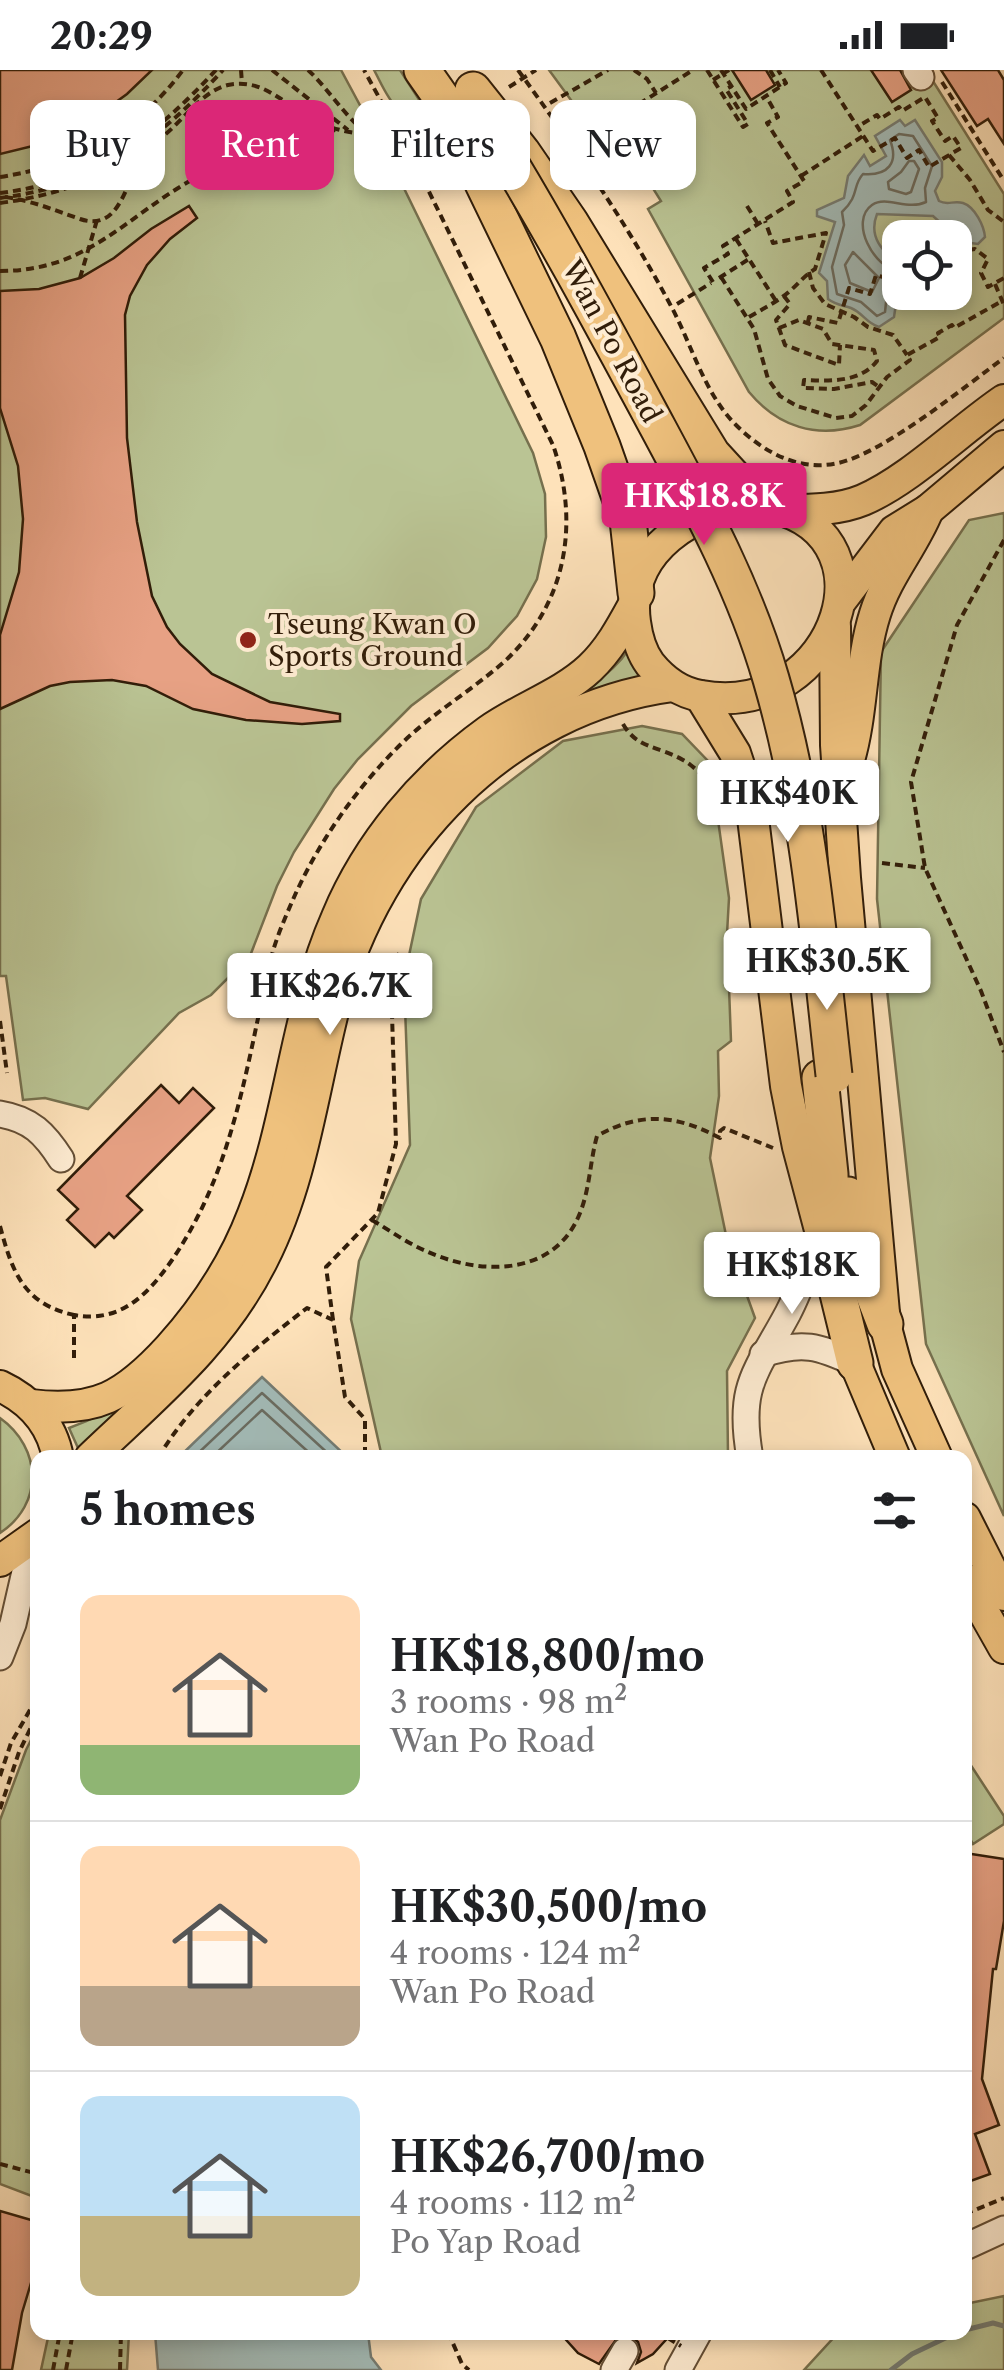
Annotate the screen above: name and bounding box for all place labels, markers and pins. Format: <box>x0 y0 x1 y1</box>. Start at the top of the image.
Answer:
pin: HK$18.8K <box>601 463 807 548</box>
place label: Tseung Kwan O Sports Ground <box>268 607 476 673</box>
marker: Tseung Kwan O Sports Ground <box>237 629 259 651</box>
pin: HK$40K <box>707 760 869 845</box>
pin: HK$30.5K <box>724 928 930 1013</box>
pin: HK$26.7K <box>227 953 433 1038</box>
pin: HK$18K <box>711 1232 873 1317</box>

